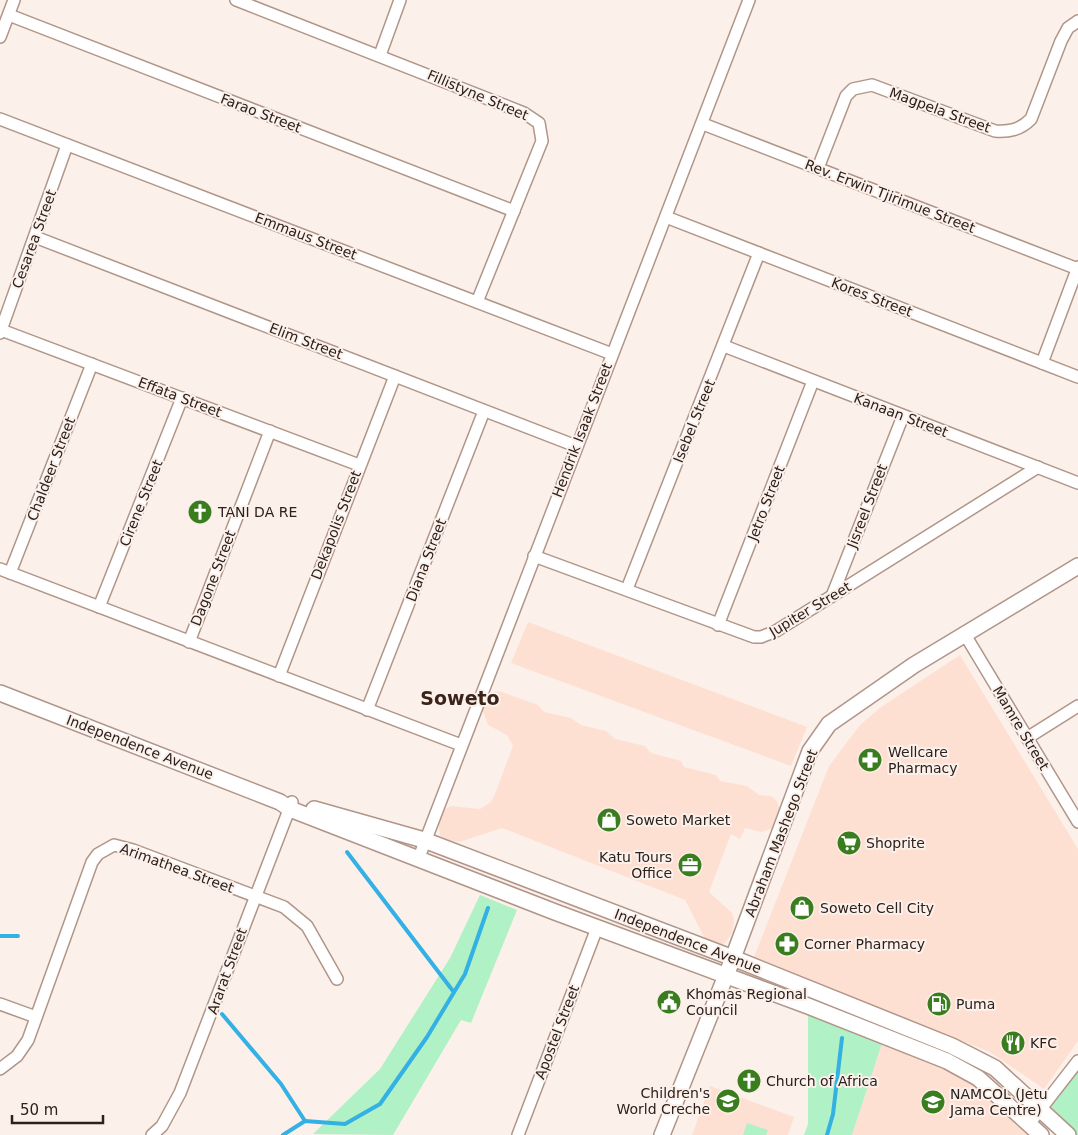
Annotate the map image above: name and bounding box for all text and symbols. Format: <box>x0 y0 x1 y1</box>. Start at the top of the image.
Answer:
street label: Fillistyne Street <box>425 67 531 124</box>
street label: Magpela Street <box>887 84 993 136</box>
street label: Farao Street <box>218 90 304 136</box>
street label: Rev. Erwin Tjirimue Street <box>803 156 978 236</box>
street label: Cesarea Street <box>9 187 59 291</box>
street label: Emmaus Street <box>253 209 360 263</box>
street label: Kores Street <box>829 274 915 320</box>
street label: Elim Street <box>267 320 345 362</box>
street label: Hendrik Isaak Street <box>549 360 615 500</box>
street label: Effata Street <box>136 374 224 420</box>
street label: Isebel Street <box>670 377 718 465</box>
street label: Kanaan Street <box>852 390 951 440</box>
street label: Chaldeer Street <box>24 414 78 523</box>
street label: Cirene Street <box>116 457 166 549</box>
street label: Jisreel Street <box>843 461 891 551</box>
street label: Jetro Street <box>744 463 788 544</box>
street label: Dekapolis Street <box>308 468 364 582</box>
church icon: TANI DA RE <box>187 499 213 525</box>
place label: TANI DA RE <box>217 504 297 520</box>
street label: Diana Street <box>403 516 449 604</box>
street label: Dagone Street <box>187 527 239 628</box>
street label: Jupiter Street <box>765 578 854 640</box>
street label: Mamre Street <box>990 683 1053 773</box>
district label: Soweto <box>420 687 500 709</box>
street label: Independence Avenue <box>64 712 216 782</box>
place label: Wellcare Pharmacy <box>888 744 958 776</box>
street label: Abraham Mashego Street <box>742 746 821 919</box>
pharmacy icon: Wellcare Pharmacy <box>857 747 883 773</box>
shop icon: Soweto Market <box>596 807 622 833</box>
place label: Soweto Market <box>626 812 731 828</box>
supermarket icon: Shoprite <box>836 830 862 856</box>
place label: Shoprite <box>866 835 925 851</box>
street label: Arimathea Street <box>118 840 237 896</box>
place label: Katu Tours Office <box>599 849 672 881</box>
office icon: Katu Tours Office <box>677 852 703 878</box>
shop icon: Soweto Cell City <box>789 895 815 921</box>
place label: Soweto Cell City <box>820 900 934 916</box>
street label: Independence Avenue <box>612 906 764 976</box>
street label: Ararat Street <box>204 925 250 1016</box>
pharmacy icon: Corner Pharmacy <box>774 931 800 957</box>
place label: Corner Pharmacy <box>804 936 925 952</box>
street label: Apostel Street <box>532 982 582 1081</box>
place label: Khomas Regional Council <box>686 986 807 1018</box>
public building icon: Khomas Regional Council <box>656 989 682 1015</box>
fuel station icon: Puma <box>926 991 952 1017</box>
place label: Puma <box>956 996 995 1012</box>
restaurant icon: KFC <box>1000 1030 1026 1056</box>
place label: KFC <box>1030 1035 1057 1051</box>
church icon: Church of Africa <box>736 1068 762 1094</box>
place label: Church of Africa <box>766 1073 878 1089</box>
place label: Children's World Creche <box>616 1085 710 1117</box>
place label: NAMCOL (Jetu Jama Centre) <box>949 1086 1048 1118</box>
school or university icon: Children's World Creche <box>715 1088 741 1114</box>
school or university icon: NAMCOL (Jetu Jama Centre) <box>920 1089 946 1115</box>
scale bar <box>12 1092 104 1124</box>
text: 50 m <box>20 1101 58 1119</box>

